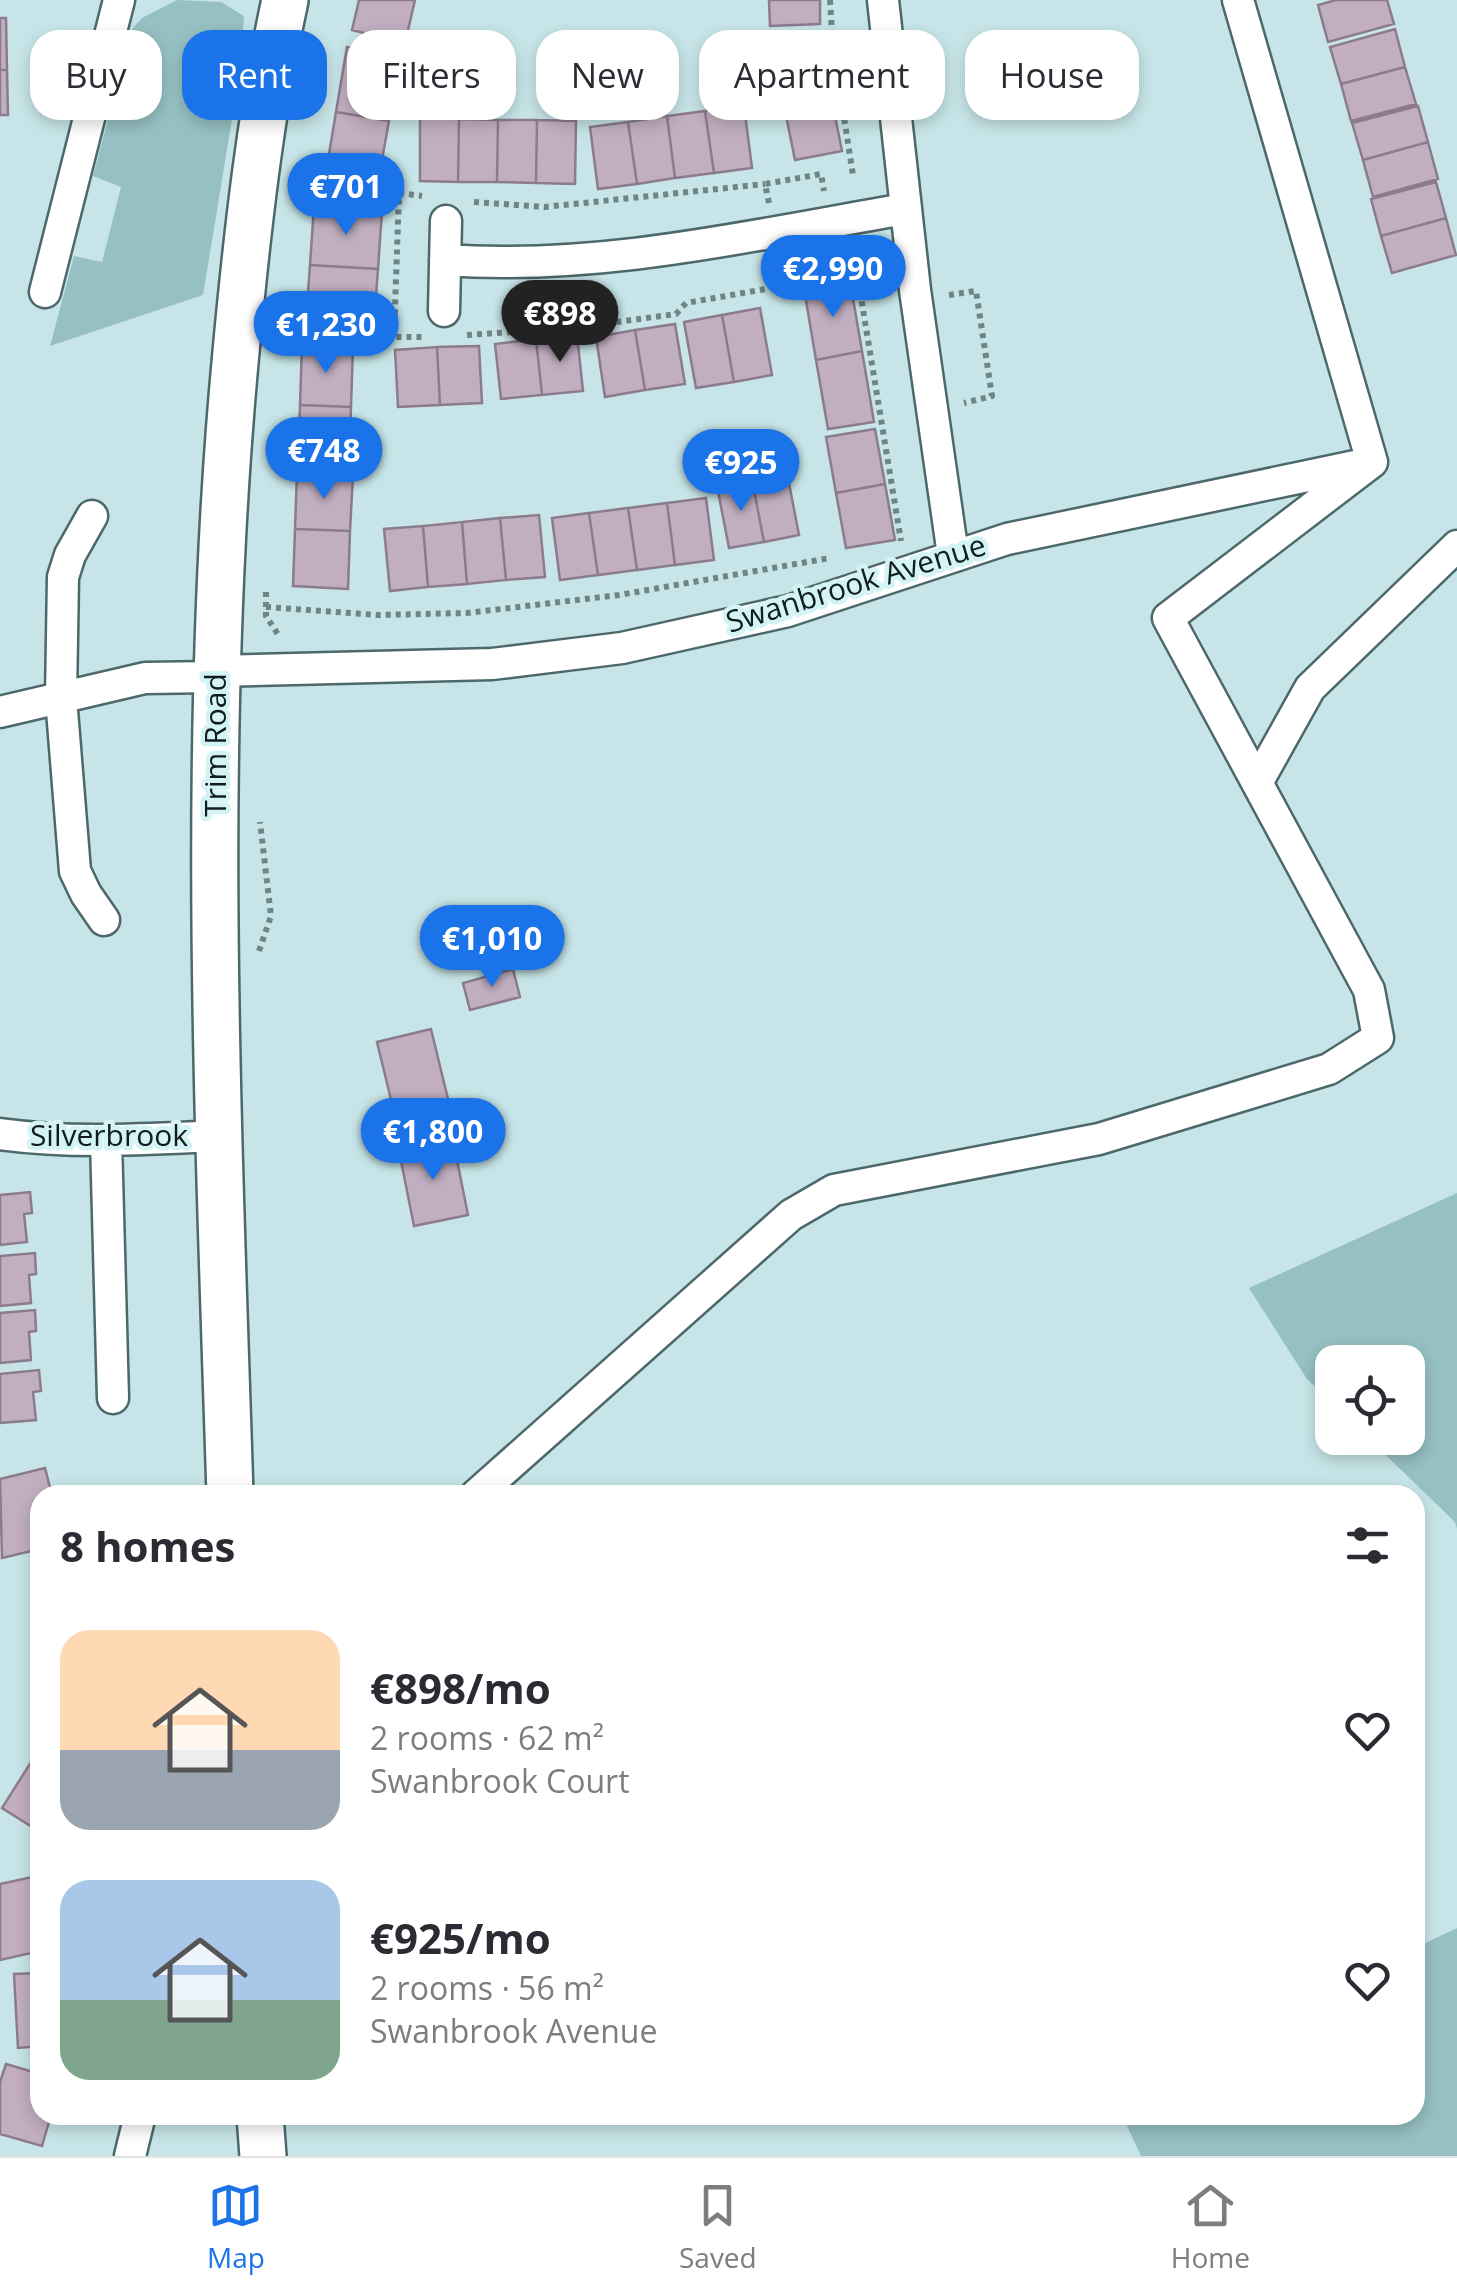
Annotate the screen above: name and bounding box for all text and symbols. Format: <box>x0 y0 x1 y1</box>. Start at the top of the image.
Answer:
chip: Buy <box>30 30 162 120</box>
chip: Rent <box>182 30 327 120</box>
chip: Filters <box>347 30 516 120</box>
chip: New <box>536 30 679 120</box>
chip: Apartment <box>699 30 945 120</box>
chip: House <box>965 30 1139 120</box>
pin: €701 <box>287 153 405 238</box>
text: €701 <box>309 164 383 207</box>
pin: €2,990 <box>752 235 914 320</box>
text: €2,990 <box>783 246 883 289</box>
pin: €898 <box>501 280 619 365</box>
pin: €1,230 <box>245 291 407 376</box>
text: €898 <box>523 291 597 334</box>
text: €1,230 <box>276 302 376 345</box>
pin: €748 <box>265 417 383 502</box>
text: €748 <box>287 428 361 471</box>
pin: €925 <box>682 429 800 514</box>
text: €925 <box>704 440 778 483</box>
street label: Swanbrook Avenue <box>721 524 990 642</box>
street label: Trim Road <box>194 673 235 817</box>
pin: €1,010 <box>411 905 573 990</box>
text: €1,010 <box>442 916 542 959</box>
pin: €1,800 <box>352 1098 514 1183</box>
text: €1,800 <box>383 1109 483 1152</box>
street label: Silverbrook <box>30 1114 188 1155</box>
map controls <box>1315 1345 1425 1455</box>
button: locate <box>1315 1345 1425 1455</box>
text: 8 homes <box>60 1517 235 1574</box>
icon: filters <box>1340 1518 1395 1573</box>
text: €898/mo <box>370 1659 551 1716</box>
icon: home <box>140 1670 260 1790</box>
icon: heart <box>1340 1703 1395 1758</box>
text: 2 rooms · 62 m² <box>370 1716 604 1759</box>
text: Swanbrook Court <box>370 1759 630 1802</box>
text: €925/mo <box>370 1909 551 1966</box>
icon: home <box>140 1920 260 2040</box>
icon: heart <box>1340 1953 1395 2008</box>
text: 2 rooms · 56 m² <box>370 1966 604 2009</box>
text: Swanbrook Avenue <box>370 2009 657 2052</box>
tab: Map <box>207 2178 265 2276</box>
tab: Saved <box>679 2178 757 2276</box>
tab: Home <box>1171 2178 1250 2276</box>

